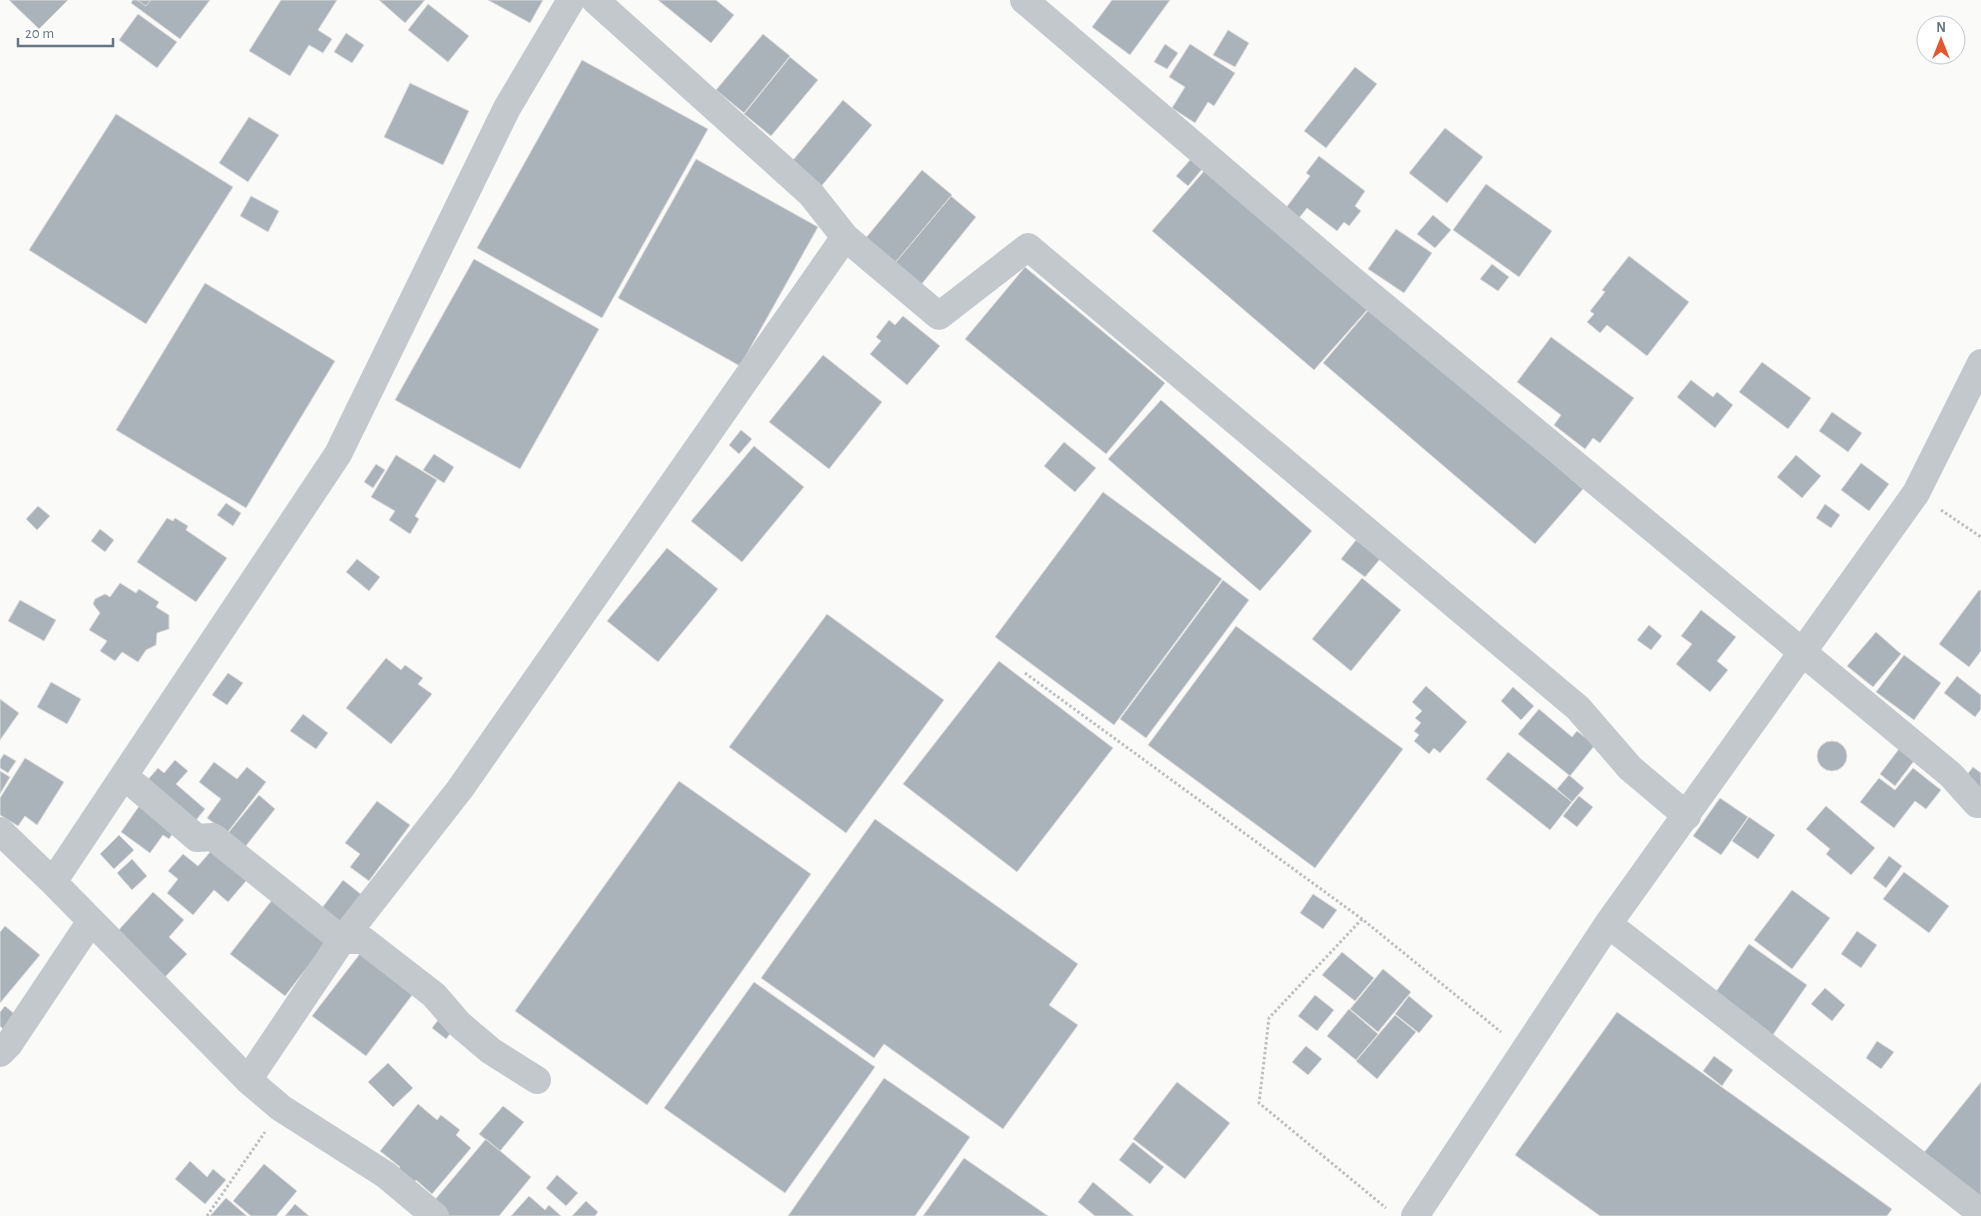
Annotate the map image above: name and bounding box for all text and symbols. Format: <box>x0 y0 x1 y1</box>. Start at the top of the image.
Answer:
scale bar <box>18 15 112 47</box>
north arrow <box>1916 15 1966 65</box>
text: N <box>1936 21 1946 35</box>
text: 20 m <box>25 26 54 41</box>

